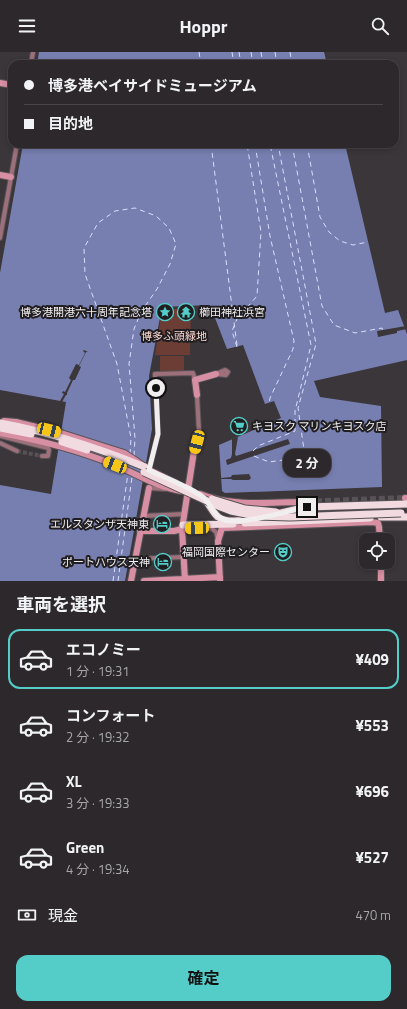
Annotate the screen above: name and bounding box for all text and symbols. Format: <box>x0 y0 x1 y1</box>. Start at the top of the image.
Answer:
text: Hoppr <box>180 13 227 40</box>
icon: menu <box>16 15 38 37</box>
icon: search <box>369 15 391 37</box>
text: 博多港ベイサイドミュージアム <box>48 74 257 97</box>
text: 目的地 <box>48 112 93 135</box>
place icon: 博多港開港六十周年記念塔 <box>155 302 175 322</box>
temple icon: 櫛田神社浜宮 <box>176 302 196 322</box>
place label: 博多港開港六十周年記念塔 <box>20 304 152 320</box>
place label: 櫛田神社浜宮 <box>199 304 265 320</box>
park label: 博多ふ頭緑地 <box>141 328 207 344</box>
route start <box>147 379 165 397</box>
supermarket icon: キヨスク マリンキヨスク店 <box>229 416 249 436</box>
place label: キヨスク マリンキヨスク店 <box>252 418 386 434</box>
car <box>36 421 62 439</box>
car <box>188 429 206 455</box>
callout: 2 分 <box>283 449 331 477</box>
text: 2 分 <box>295 453 319 473</box>
car <box>102 455 128 475</box>
route end <box>298 498 316 516</box>
hotel icon: エルスタンザ天神東 <box>152 514 172 534</box>
place label: エルスタンザ天神東 <box>50 516 149 532</box>
car <box>185 522 209 534</box>
map controls <box>359 533 395 569</box>
button: locate <box>359 533 395 569</box>
theatre icon: 福岡国際センター <box>273 542 293 562</box>
place label: 福岡国際センター <box>182 544 270 560</box>
hotel icon: ポートハウス天神 <box>153 552 173 572</box>
place label: ポートハウス天神 <box>62 554 150 570</box>
text: 車両を選択 <box>16 591 106 618</box>
text: エコノミー <box>66 638 141 661</box>
icon: car <box>18 641 54 677</box>
text: ¥409 <box>355 648 389 671</box>
text: 1 分 · 19:31 <box>66 661 130 681</box>
text: コンフォート <box>66 704 156 727</box>
icon: car <box>18 707 54 743</box>
text: ¥553 <box>355 714 389 737</box>
text: 2 分 · 19:32 <box>66 727 130 747</box>
text: XL <box>66 770 82 793</box>
icon: car <box>18 773 54 809</box>
text: ¥696 <box>355 780 389 803</box>
text: 3 分 · 19:33 <box>66 793 130 813</box>
text: Green <box>66 836 104 859</box>
icon: car <box>18 839 54 875</box>
text: ¥527 <box>355 846 389 869</box>
text: 4 分 · 19:34 <box>66 859 130 879</box>
icon: cash <box>16 904 38 926</box>
text: 現金 <box>48 904 78 927</box>
text: 470 m <box>355 905 391 925</box>
button: 確定 <box>16 955 391 1001</box>

